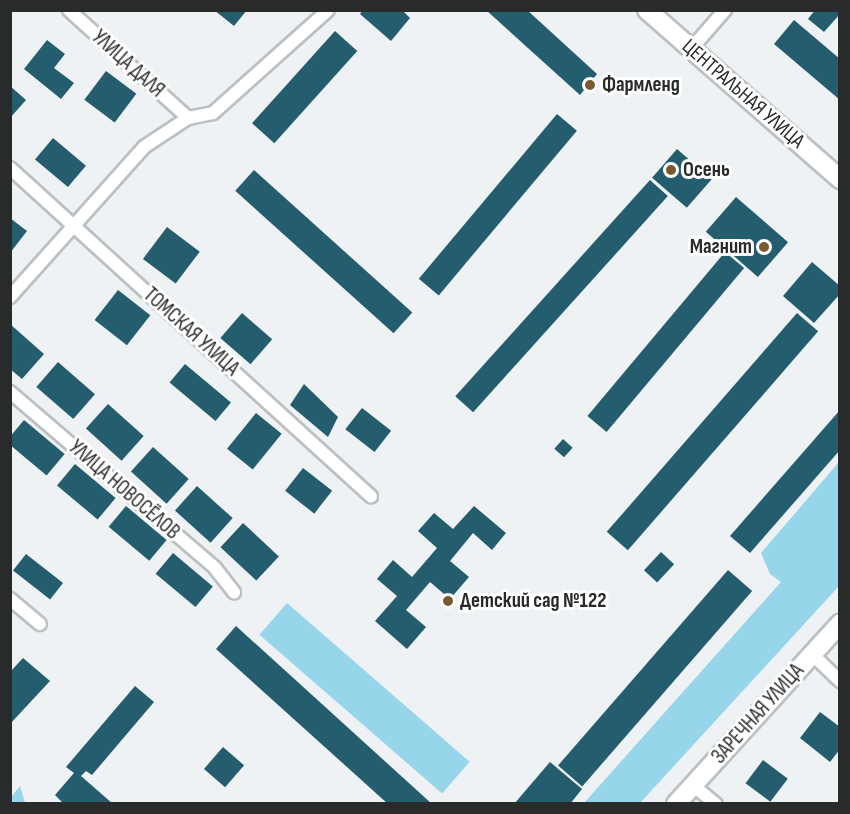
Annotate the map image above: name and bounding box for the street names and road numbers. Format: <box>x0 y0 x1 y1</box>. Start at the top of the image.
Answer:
street label: УЛИЦА ДАЛЯ <box>87 25 169 103</box>
street label: ЦЕНТРАЛЬНАЯ УЛИЦА <box>677 34 809 154</box>
street label: ТОМСКАЯ УЛИЦА <box>138 282 244 382</box>
street label: УЛИЦА НОВОСЁЛОВ <box>63 435 185 545</box>
street label: ЗАРЕЧНАЯ УЛИЦА <box>707 659 809 769</box>

